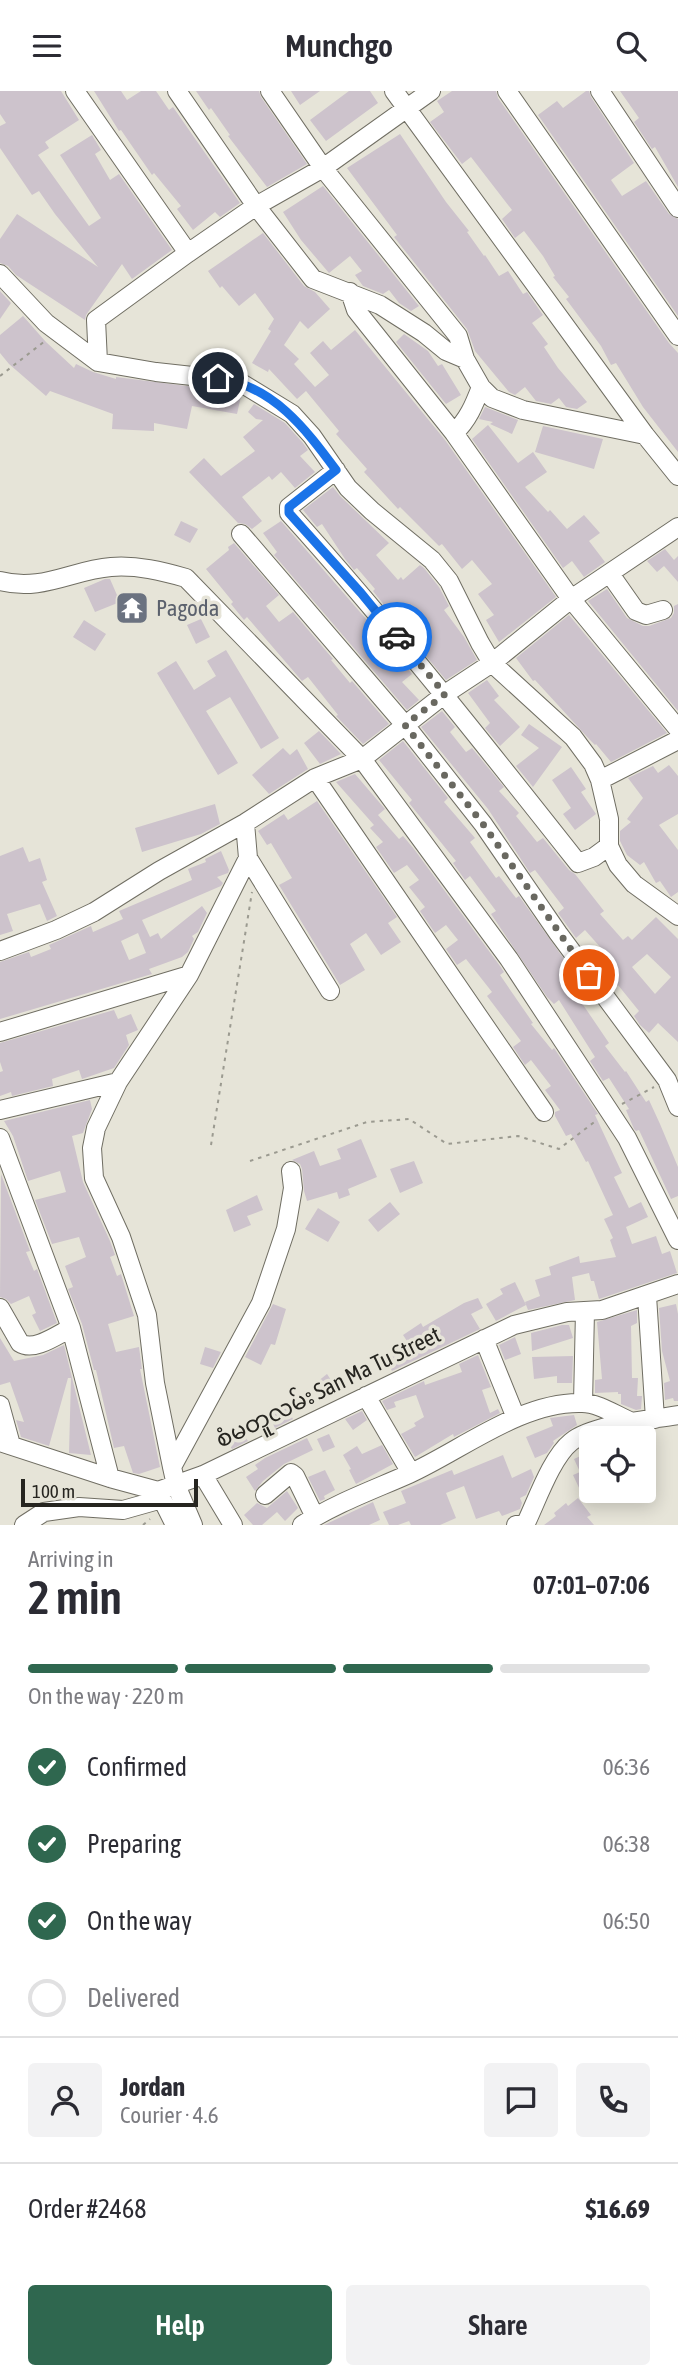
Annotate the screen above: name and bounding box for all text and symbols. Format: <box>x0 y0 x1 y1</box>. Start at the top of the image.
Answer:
icon: menu <box>28 27 66 65</box>
text: Munchgo <box>285 27 393 64</box>
icon: search <box>612 27 650 65</box>
pin <box>188 348 248 408</box>
icon: home <box>199 359 237 397</box>
temple icon: Pagoda <box>113 589 151 627</box>
place label: Pagoda <box>156 595 219 621</box>
courier <box>362 602 432 672</box>
icon: car <box>378 618 416 656</box>
pin <box>559 945 619 1005</box>
icon: bag <box>570 956 608 994</box>
street label: စံမတူလမ်း San Ma Tu Street <box>210 1318 447 1458</box>
map controls <box>579 1426 656 1503</box>
button: locate <box>579 1426 656 1503</box>
scale bar <box>21 1476 198 1508</box>
text: 100 m <box>32 1480 75 1502</box>
text: Arriving in <box>28 1546 114 1572</box>
text: 07:01–07:06 <box>533 1570 650 1600</box>
text: 2 min <box>28 1571 122 1624</box>
text: On the way · 220 m <box>28 1683 184 1709</box>
icon: check <box>28 1748 66 1786</box>
text: Confirmed <box>87 1752 187 1782</box>
text: 06:36 <box>603 1754 650 1780</box>
icon: check <box>28 1825 66 1863</box>
text: Preparing <box>87 1829 181 1859</box>
text: 06:38 <box>603 1831 650 1857</box>
icon: check <box>28 1902 66 1940</box>
text: On the way <box>87 1906 192 1936</box>
text: 06:50 <box>603 1908 650 1934</box>
text: Delivered <box>87 1983 180 2013</box>
button: person <box>28 2063 102 2137</box>
button: chat <box>484 2063 558 2137</box>
button: phone <box>576 2063 650 2137</box>
text: Jordan <box>120 2072 185 2102</box>
text: Courier · 4.6 <box>120 2102 219 2128</box>
text: Order #2468 <box>28 2194 147 2224</box>
text: $16.69 <box>586 2194 650 2224</box>
button: Help <box>28 2285 332 2365</box>
button: Share <box>346 2285 650 2365</box>

